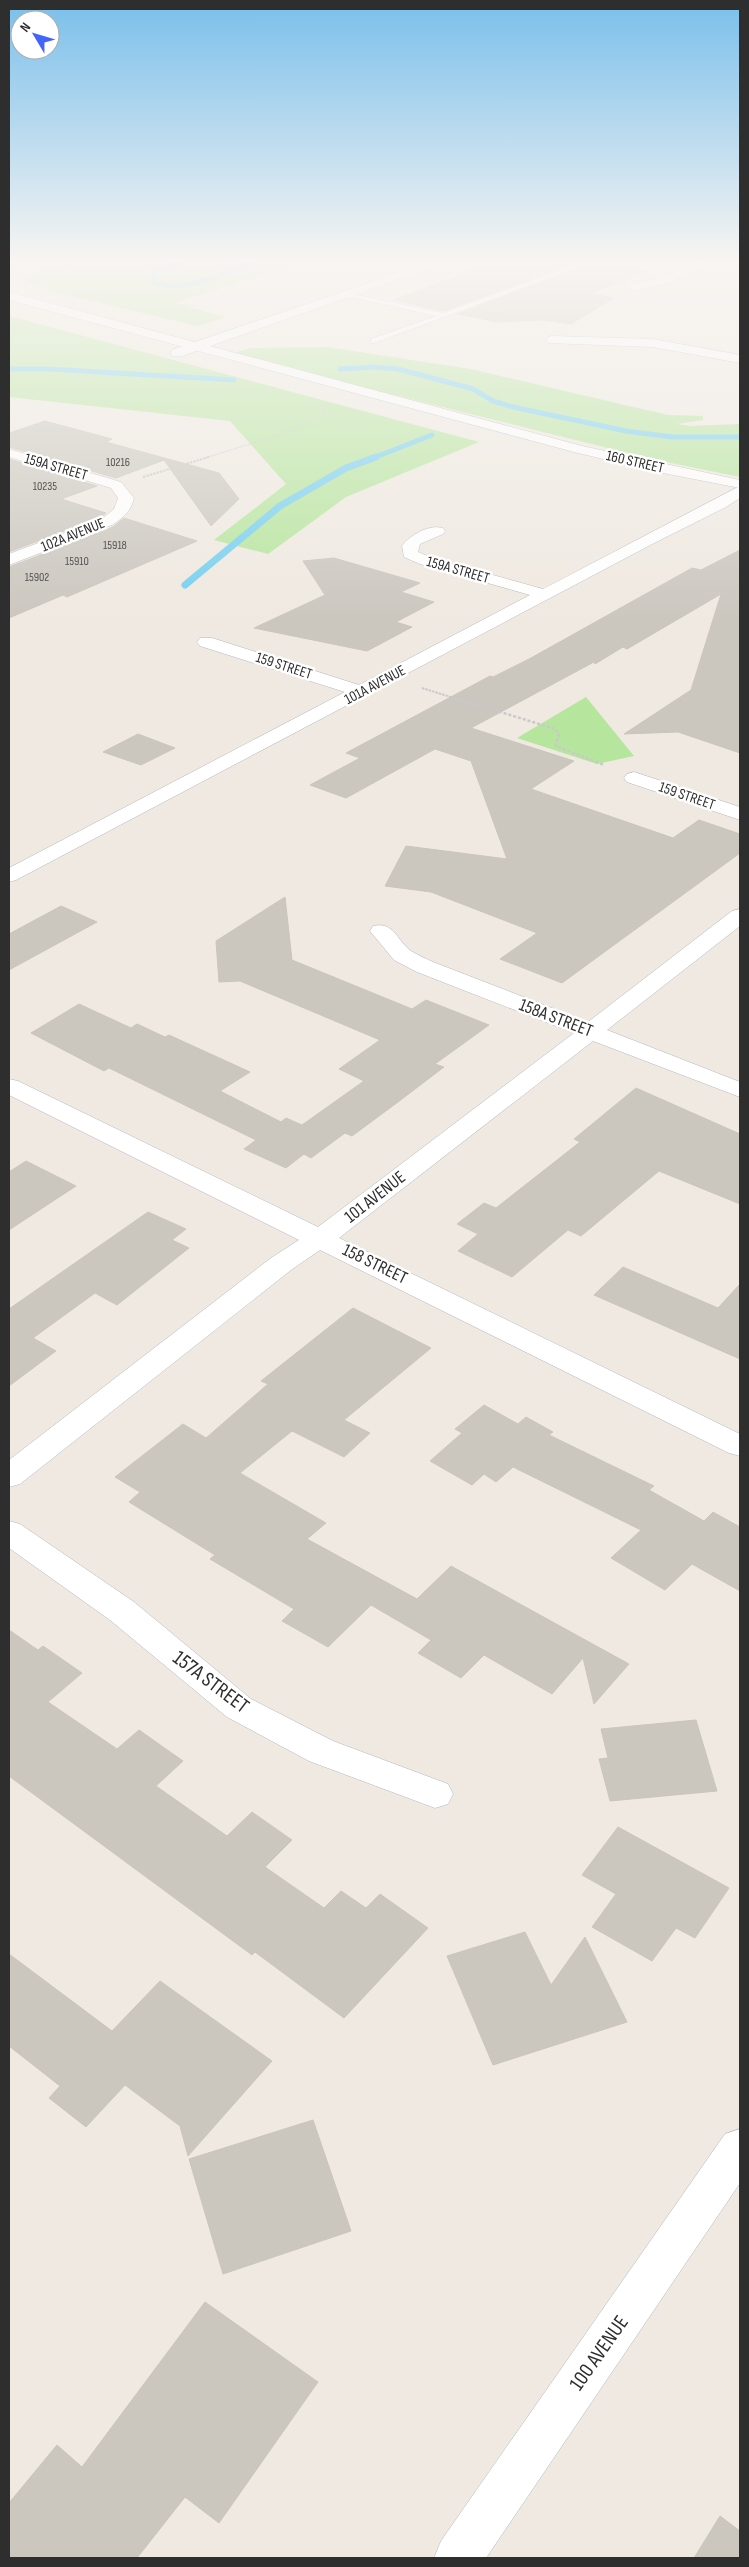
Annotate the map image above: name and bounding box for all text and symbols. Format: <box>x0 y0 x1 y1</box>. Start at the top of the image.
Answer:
north arrow <box>10 10 60 60</box>
text: N <box>16 19 34 35</box>
street label: 160 STREET <box>604 446 666 478</box>
street label: 159A STREET <box>22 449 90 485</box>
house number: 10216 <box>106 455 130 470</box>
house number: 10235 <box>33 479 57 494</box>
street label: 102A AVENUE <box>38 514 108 556</box>
house number: 15918 <box>103 538 127 553</box>
street label: 159A STREET <box>424 552 492 588</box>
house number: 15910 <box>65 554 89 569</box>
house number: 15902 <box>25 570 49 585</box>
street label: 159 STREET <box>253 648 315 684</box>
street label: 101A AVENUE <box>341 661 409 709</box>
street label: 159 STREET <box>656 778 718 814</box>
street label: 158A STREET <box>516 994 596 1042</box>
street label: 101 AVENUE <box>340 1167 410 1227</box>
street label: 158 STREET <box>339 1239 411 1289</box>
street label: 157A STREET <box>168 1645 254 1719</box>
street label: 100 AVENUE <box>564 2311 634 2395</box>

